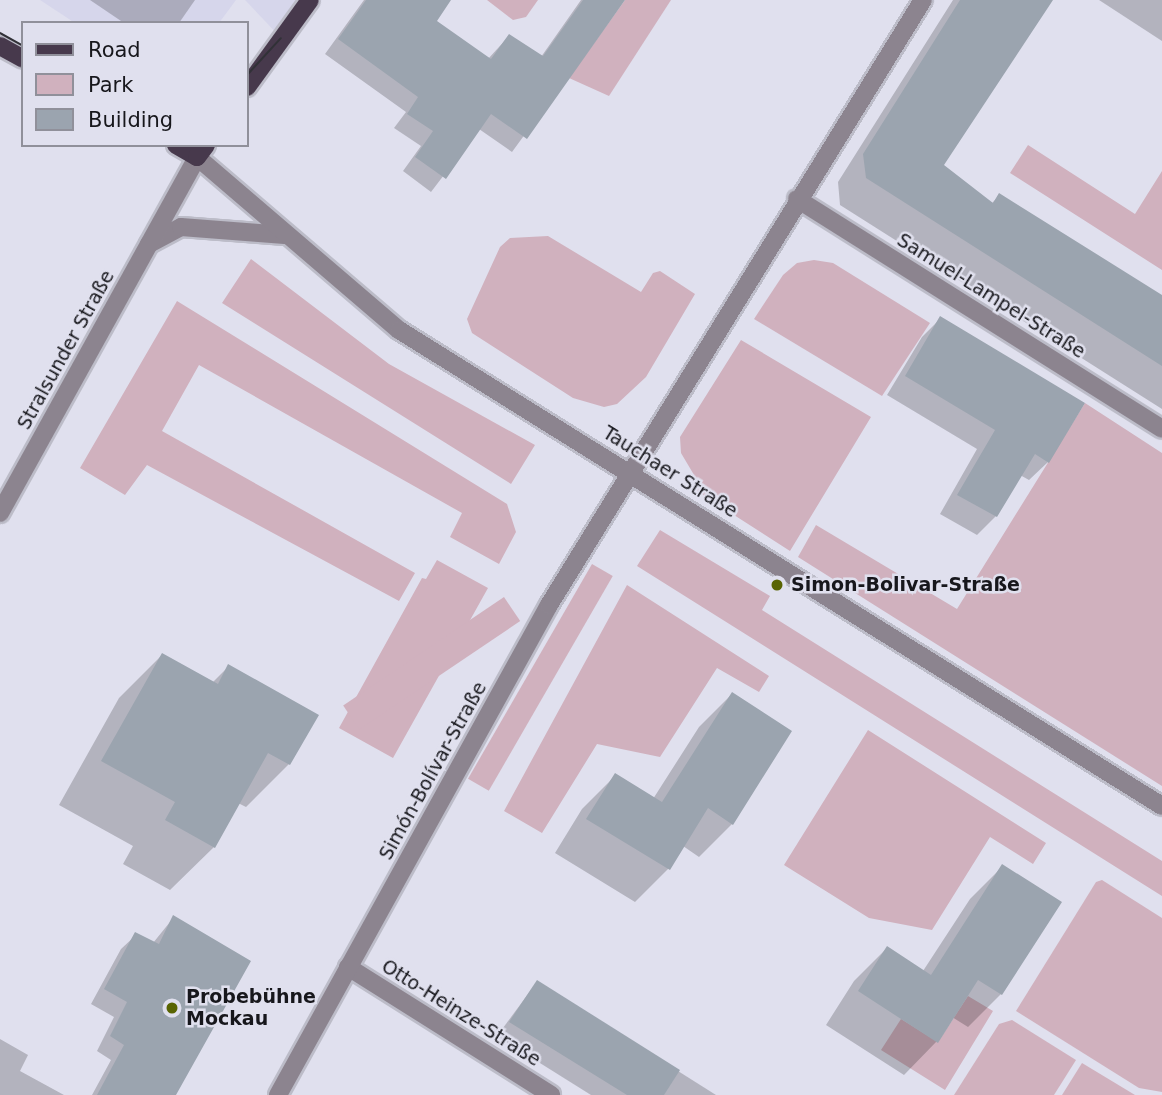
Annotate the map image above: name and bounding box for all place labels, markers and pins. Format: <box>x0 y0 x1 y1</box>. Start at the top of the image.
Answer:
place label: Simon-Bolivar-Straße <box>791 574 1020 596</box>
marker: Simon-Bolivar-Straße <box>769 577 785 593</box>
place label: Probebühne Mockau <box>186 986 316 1030</box>
marker: Probebühne Mockau <box>164 1000 180 1016</box>

